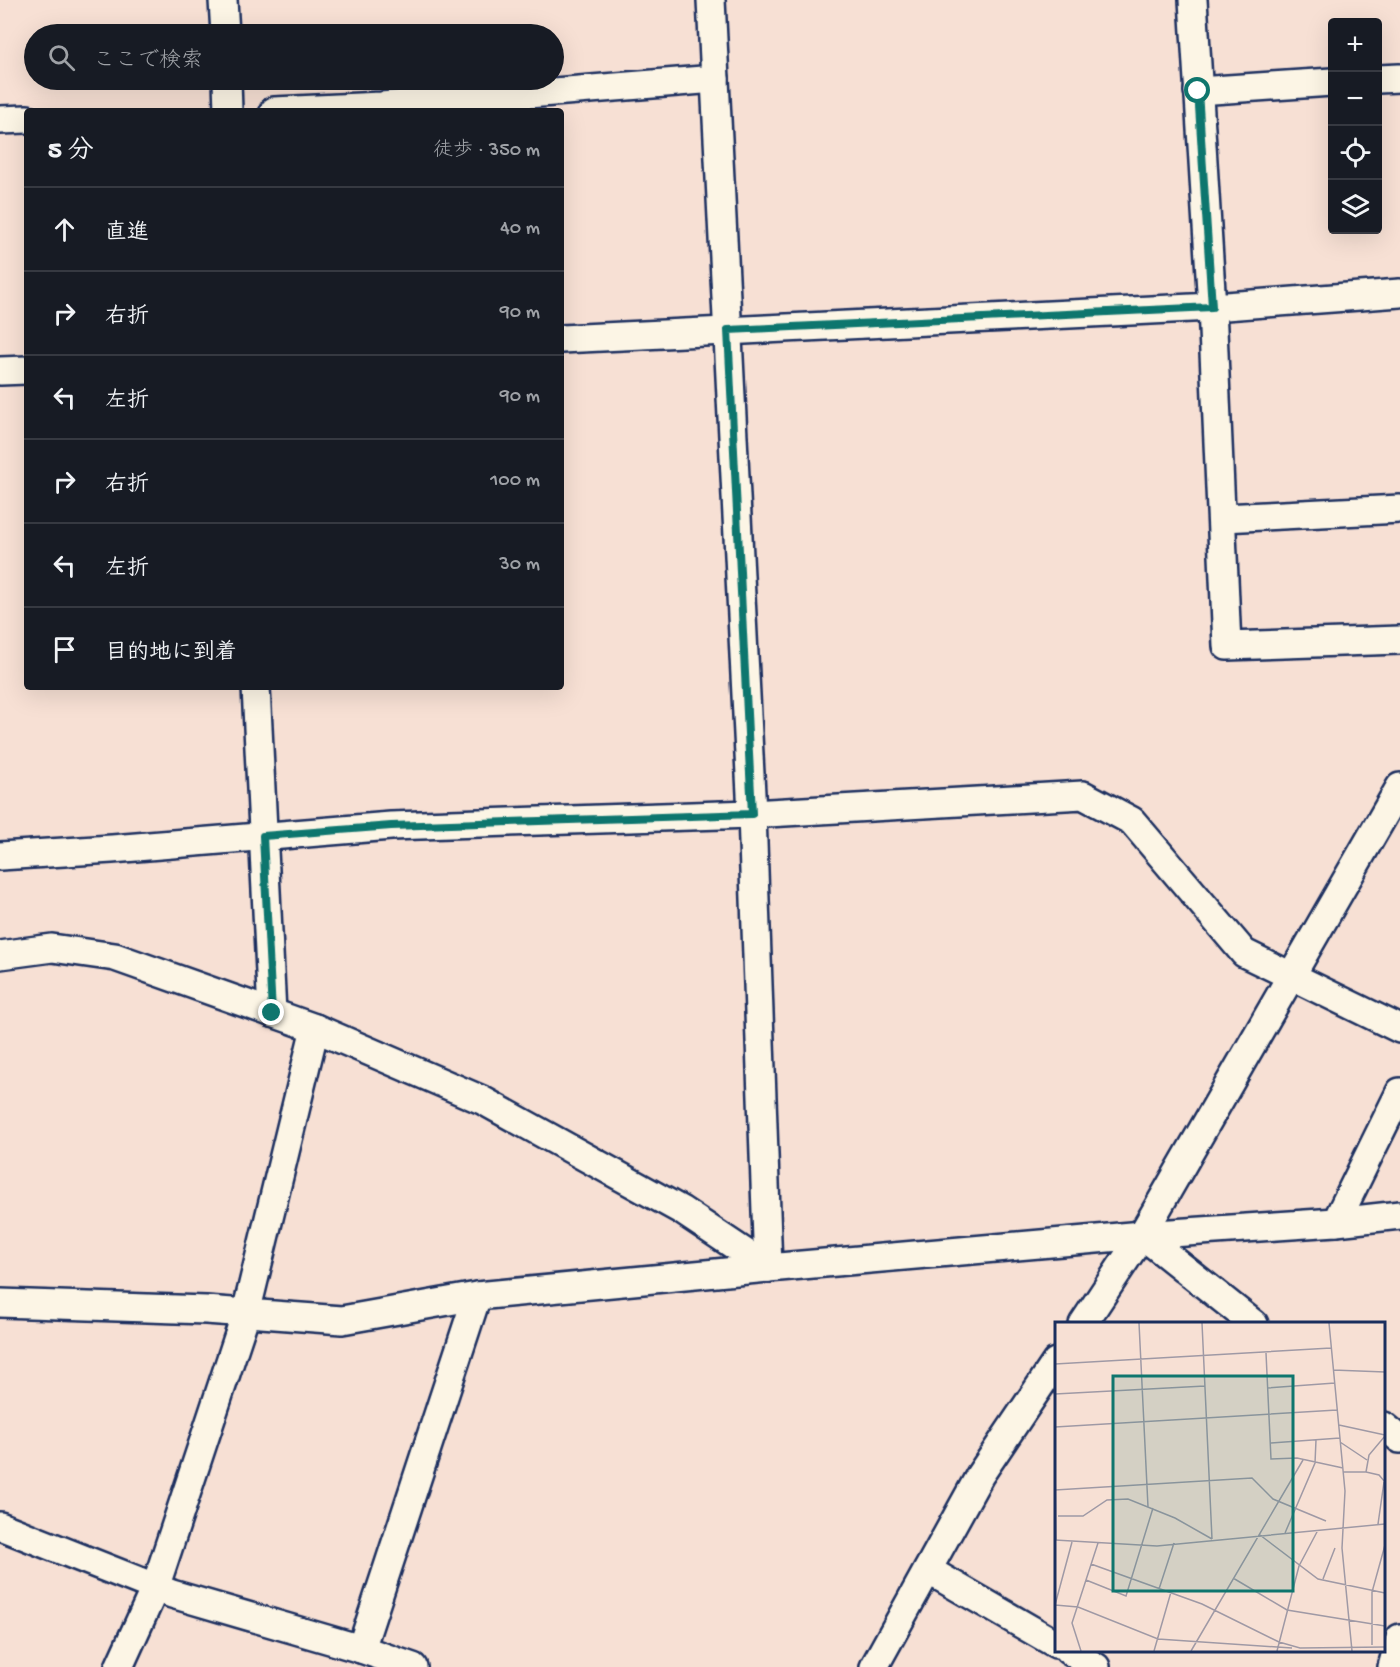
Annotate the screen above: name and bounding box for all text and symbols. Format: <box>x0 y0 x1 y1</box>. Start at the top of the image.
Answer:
map controls <box>1328 18 1382 234</box>
button: + <box>1328 18 1382 72</box>
search box <box>24 24 564 90</box>
icon: search <box>45 41 78 74</box>
text: ここで検索 <box>93 49 203 75</box>
button: − <box>1328 72 1382 126</box>
route start <box>1184 77 1210 103</box>
button: locate <box>1328 126 1382 180</box>
text: 5 分 <box>48 137 94 168</box>
text: 徒歩 · 350 m <box>433 140 540 163</box>
button: layers <box>1328 180 1382 234</box>
icon: ahead <box>48 213 81 246</box>
text: 40 m <box>500 218 540 241</box>
text: 直進 <box>105 221 149 247</box>
icon: right <box>48 297 81 330</box>
text: 90 m <box>500 302 540 325</box>
text: 右折 <box>105 305 149 331</box>
icon: left <box>48 381 81 414</box>
text: 90 m <box>500 386 540 409</box>
text: 左折 <box>105 389 149 415</box>
icon: right <box>48 465 81 498</box>
text: 100 m <box>490 470 540 493</box>
text: 右折 <box>105 473 149 499</box>
icon: left <box>48 549 81 582</box>
text: 30 m <box>499 554 540 577</box>
text: 左折 <box>105 557 149 583</box>
icon: arrive <box>48 633 81 666</box>
text: 目的地に到着 <box>105 641 237 667</box>
route end <box>258 999 284 1025</box>
inset map <box>1055 1322 1385 1652</box>

